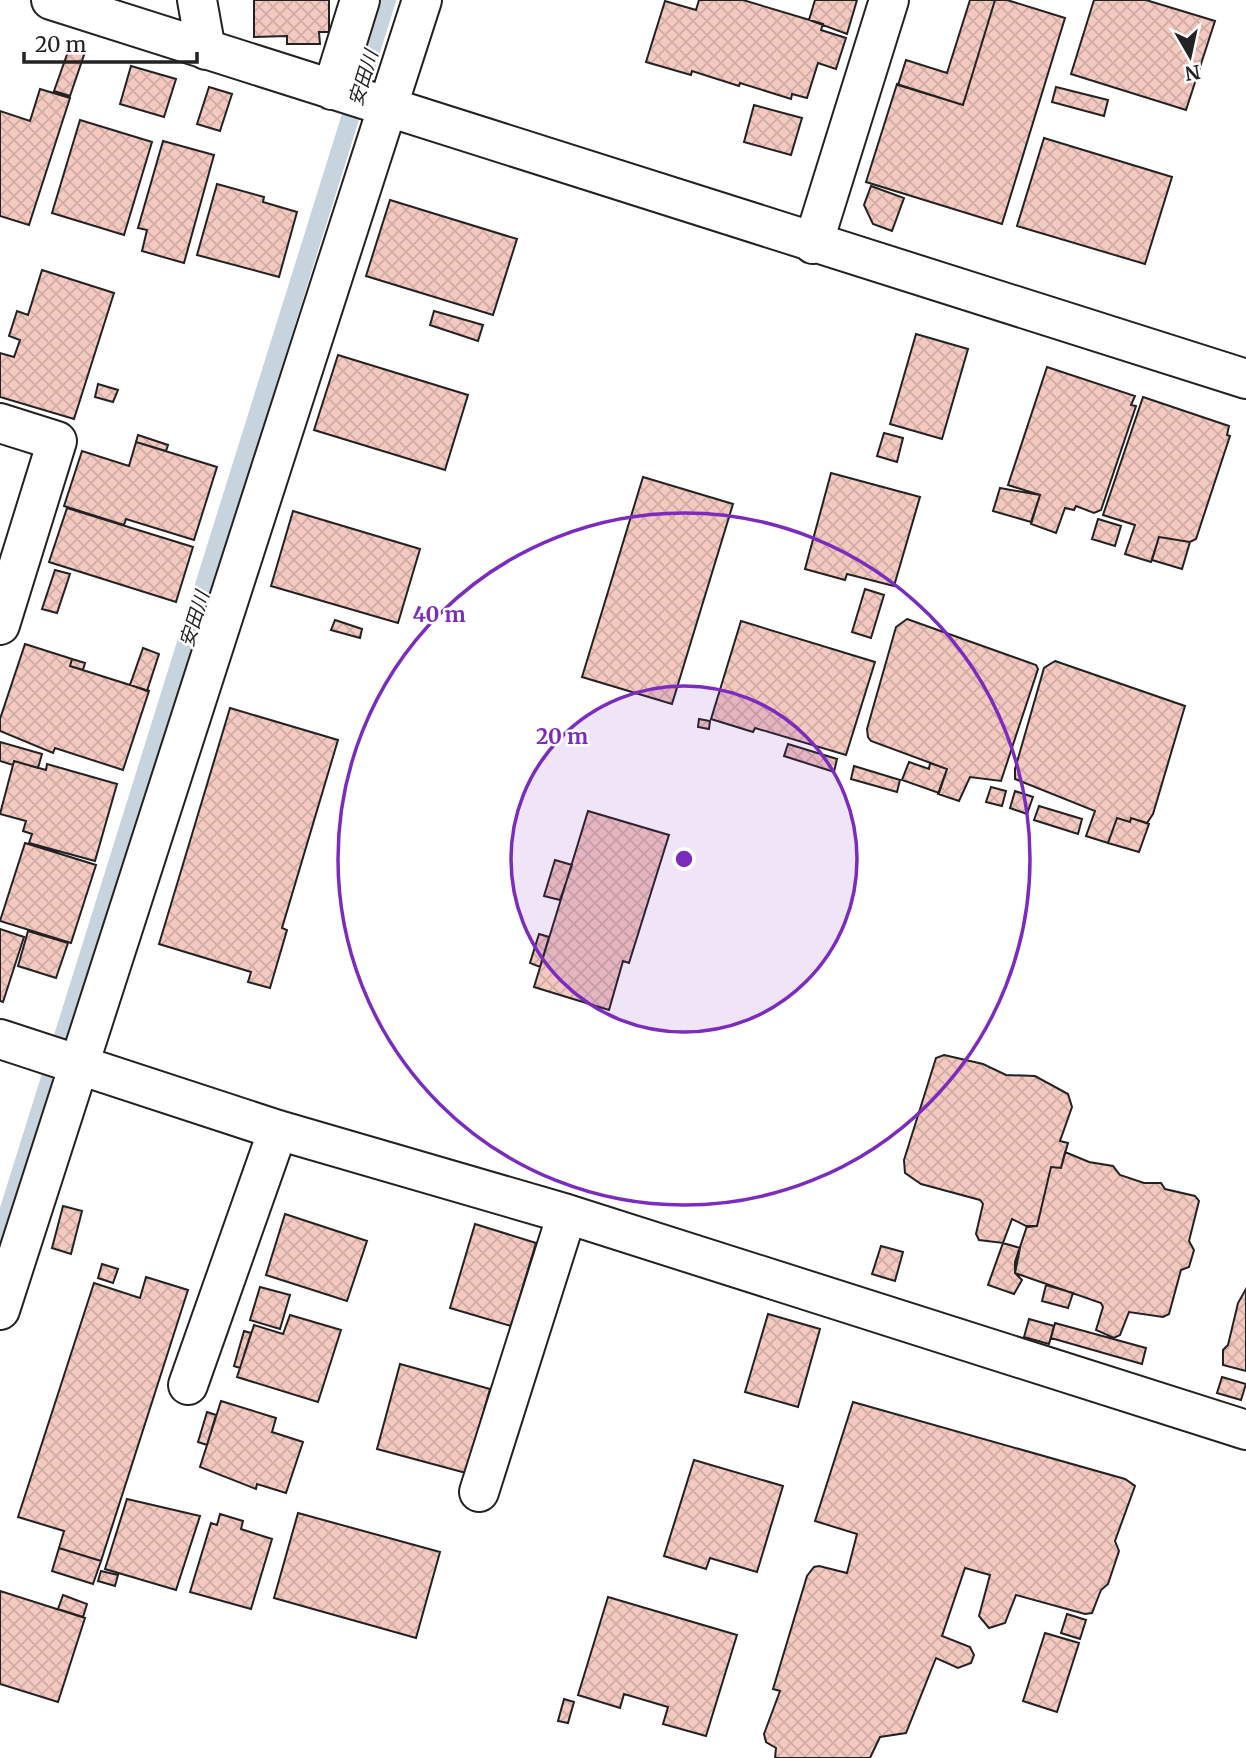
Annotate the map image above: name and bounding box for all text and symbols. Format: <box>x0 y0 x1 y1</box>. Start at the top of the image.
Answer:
scale bar <box>24 21 198 65</box>
north arrow <box>1155 21 1225 91</box>
text: 20 m <box>35 31 87 58</box>
water label: 安田川 <box>343 45 383 109</box>
text: N <box>1183 60 1202 86</box>
water label: 安田川 <box>174 586 214 650</box>
text: 40 m <box>412 601 466 628</box>
text: 20 m <box>536 723 588 750</box>
centre of rings <box>672 847 696 871</box>

